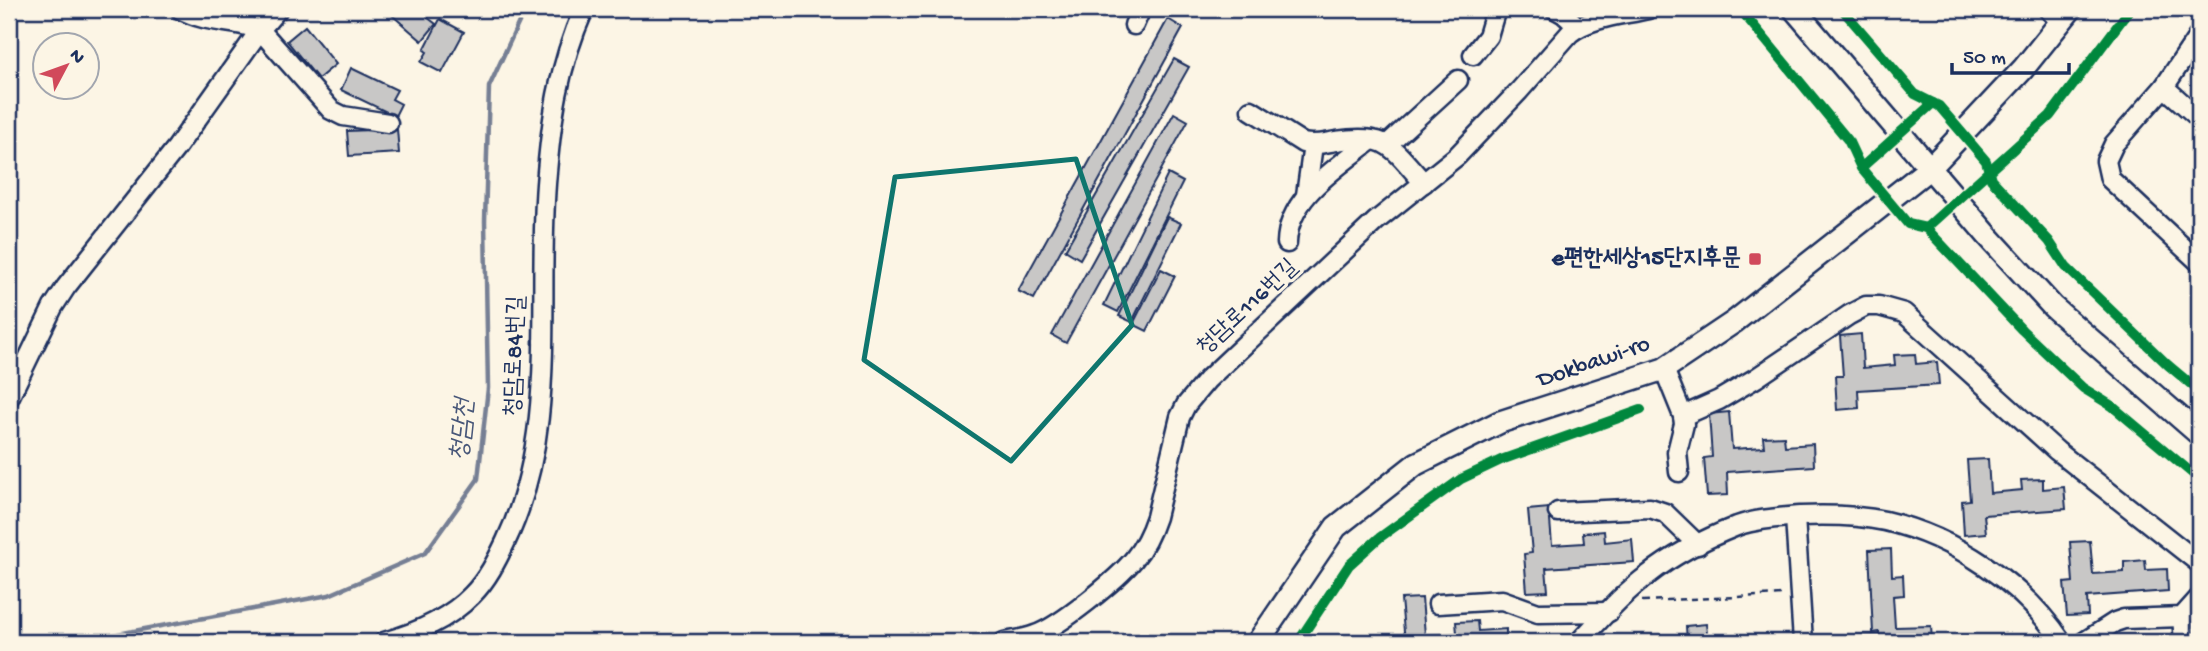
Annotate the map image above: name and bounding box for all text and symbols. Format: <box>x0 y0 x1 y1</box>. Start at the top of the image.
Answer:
north arrow <box>32 32 102 102</box>
scale bar <box>1952 32 2070 76</box>
text: N <box>63 45 89 69</box>
text: 50 m <box>1963 47 2006 72</box>
place label: e편한세상15단지후문 <box>1551 245 1741 274</box>
marker: e편한세상15단지후문 <box>1747 251 1763 267</box>
street label: 청담로116번길 <box>1191 254 1305 362</box>
street label: 청담로84번길 <box>499 295 533 417</box>
street label: Dokbawi-ro <box>1532 330 1654 396</box>
water label: 청담천 <box>445 394 483 463</box>

